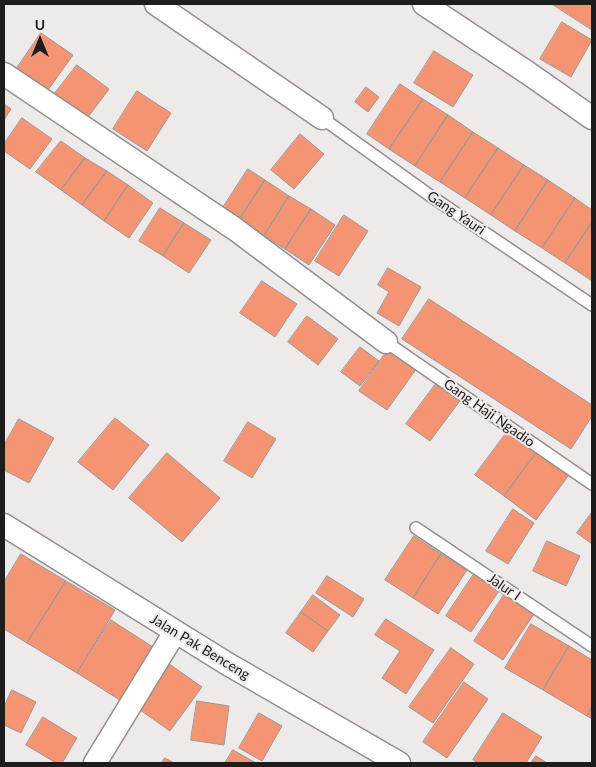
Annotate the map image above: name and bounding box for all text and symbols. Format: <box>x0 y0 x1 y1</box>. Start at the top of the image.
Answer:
north arrow <box>15 15 65 65</box>
text: U <box>35 16 45 33</box>
street label: Gang Yauri <box>424 188 488 238</box>
street label: Gang Haji Ngadio <box>440 375 538 451</box>
street label: Jalur I <box>484 570 524 604</box>
street label: Jalan Pak Benceng <box>147 611 253 683</box>

